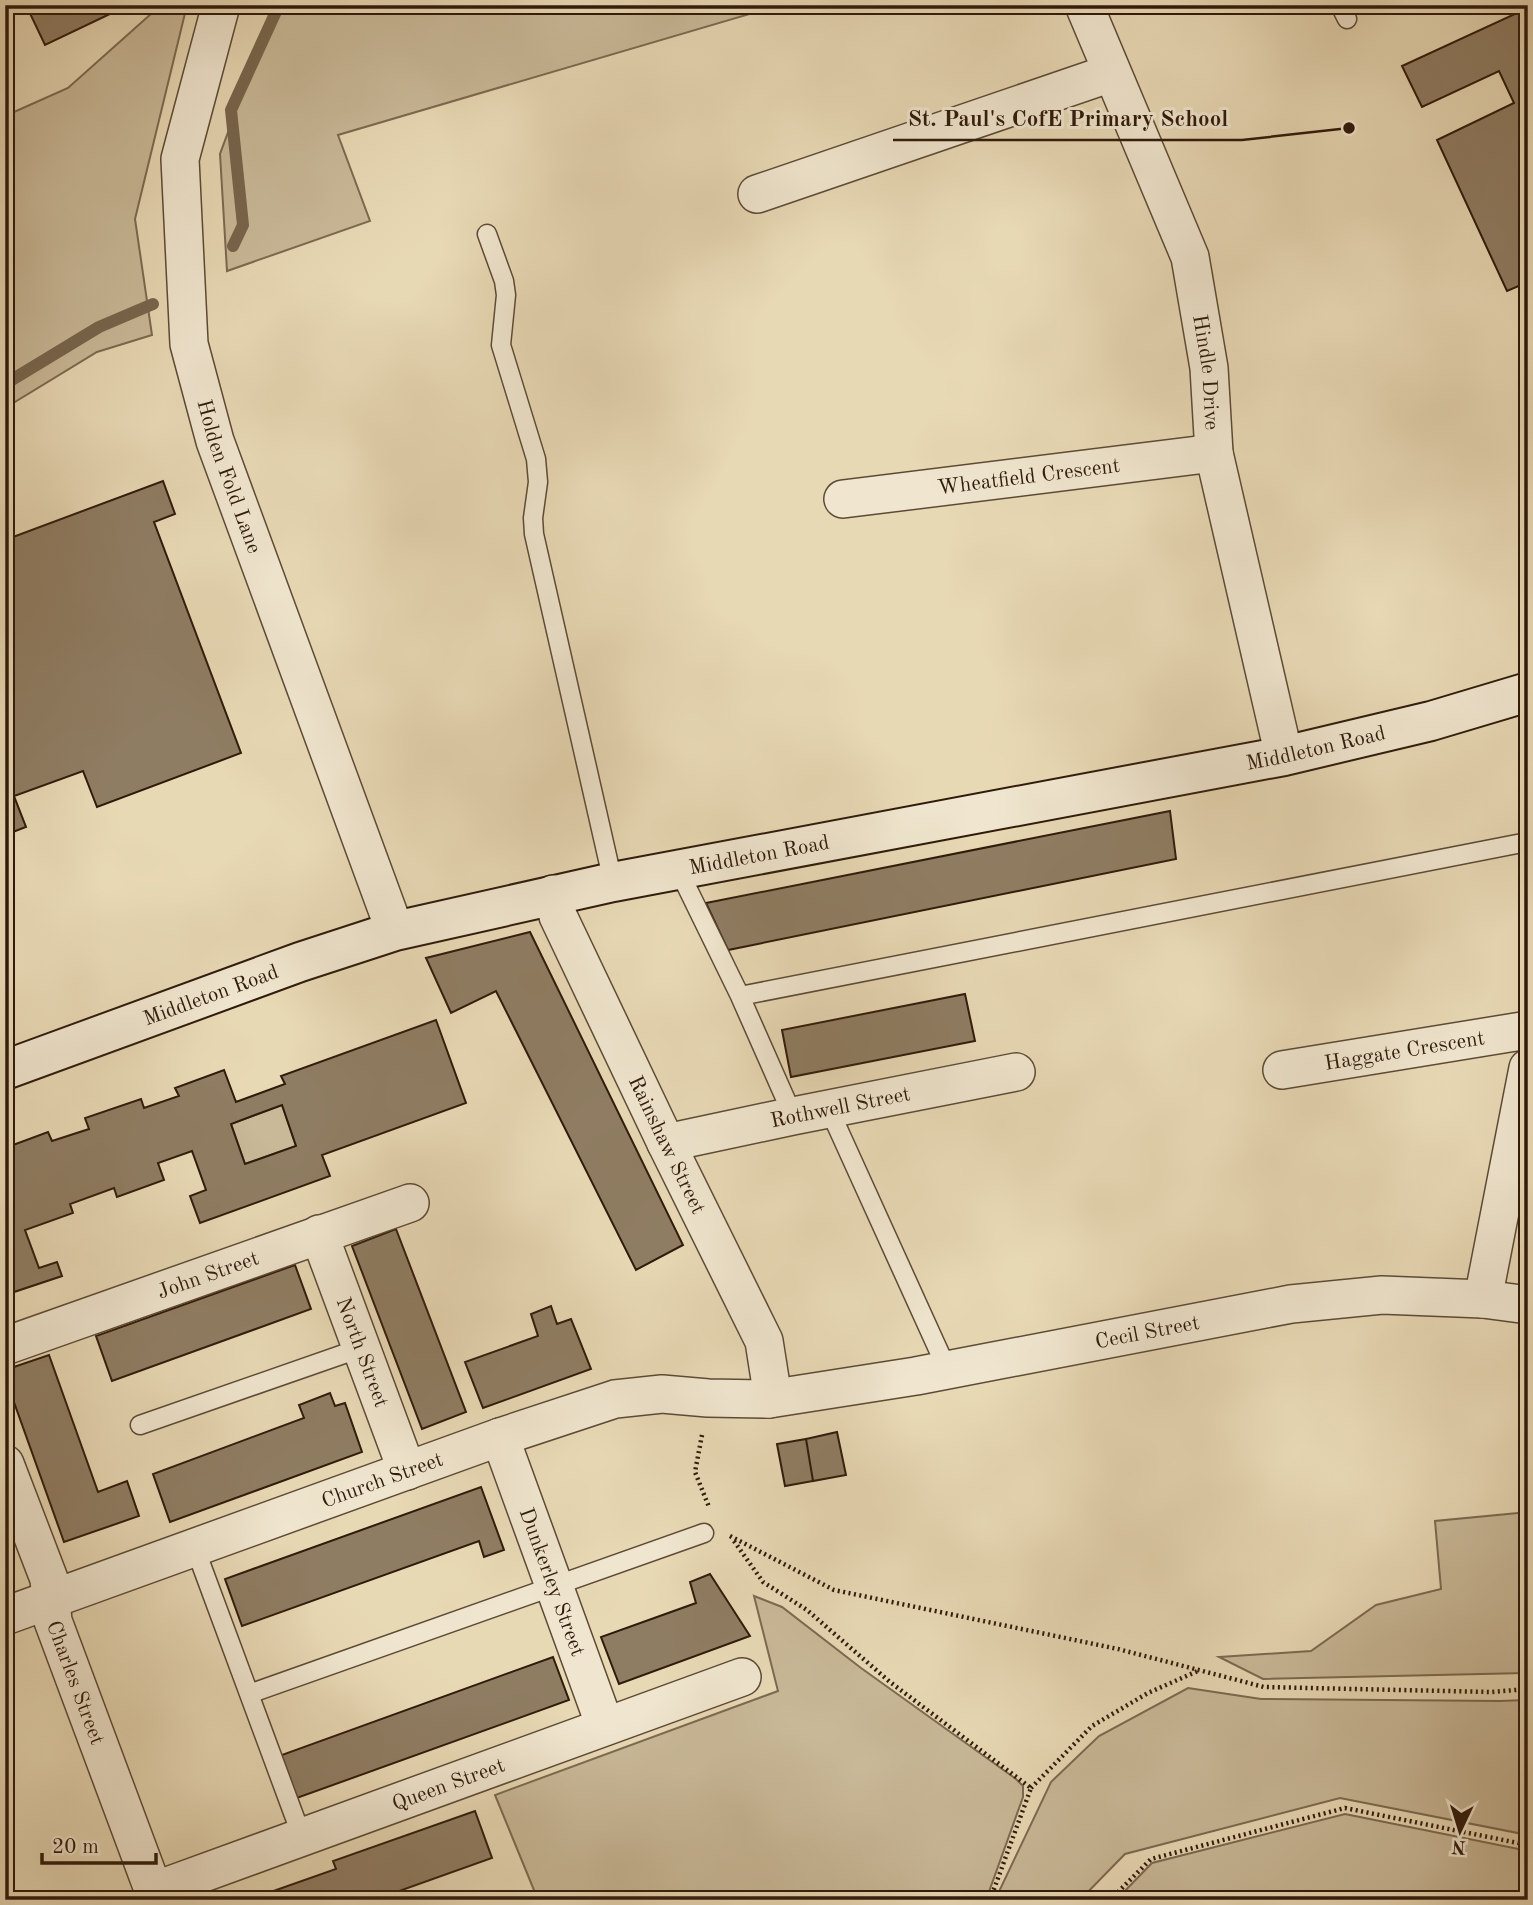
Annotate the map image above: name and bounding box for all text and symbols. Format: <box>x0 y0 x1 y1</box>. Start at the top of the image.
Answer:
callout: St. Paul's CofE Primary School <box>893 96 1242 140</box>
text: St. Paul's CofE Primary School <box>908 108 1228 131</box>
street label: Hindle Drive <box>1188 313 1222 431</box>
street label: Holden Fold Lane <box>192 397 264 557</box>
street label: Wheatfield Crescent <box>936 456 1121 499</box>
street label: Middleton Road <box>1245 723 1388 775</box>
street label: Middleton Road <box>687 833 831 880</box>
street label: Middleton Road <box>141 962 282 1030</box>
street label: Haggate Crescent <box>1323 1028 1486 1075</box>
street label: Rainshaw Street <box>624 1073 708 1218</box>
street label: Rothwell Street <box>769 1084 912 1133</box>
street label: John Street <box>155 1248 262 1303</box>
street label: North Street <box>331 1295 391 1410</box>
street label: Cecil Street <box>1093 1313 1201 1353</box>
street label: Church Street <box>319 1449 446 1513</box>
street label: Dunkerley Street <box>515 1505 588 1659</box>
street label: Charles Street <box>42 1618 107 1748</box>
street label: Queen Street <box>390 1755 508 1815</box>
north arrow <box>1424 1797 1494 1867</box>
scale bar <box>42 1821 156 1865</box>
text: N <box>1451 1835 1467 1855</box>
text: 20 m <box>52 1837 99 1858</box>

